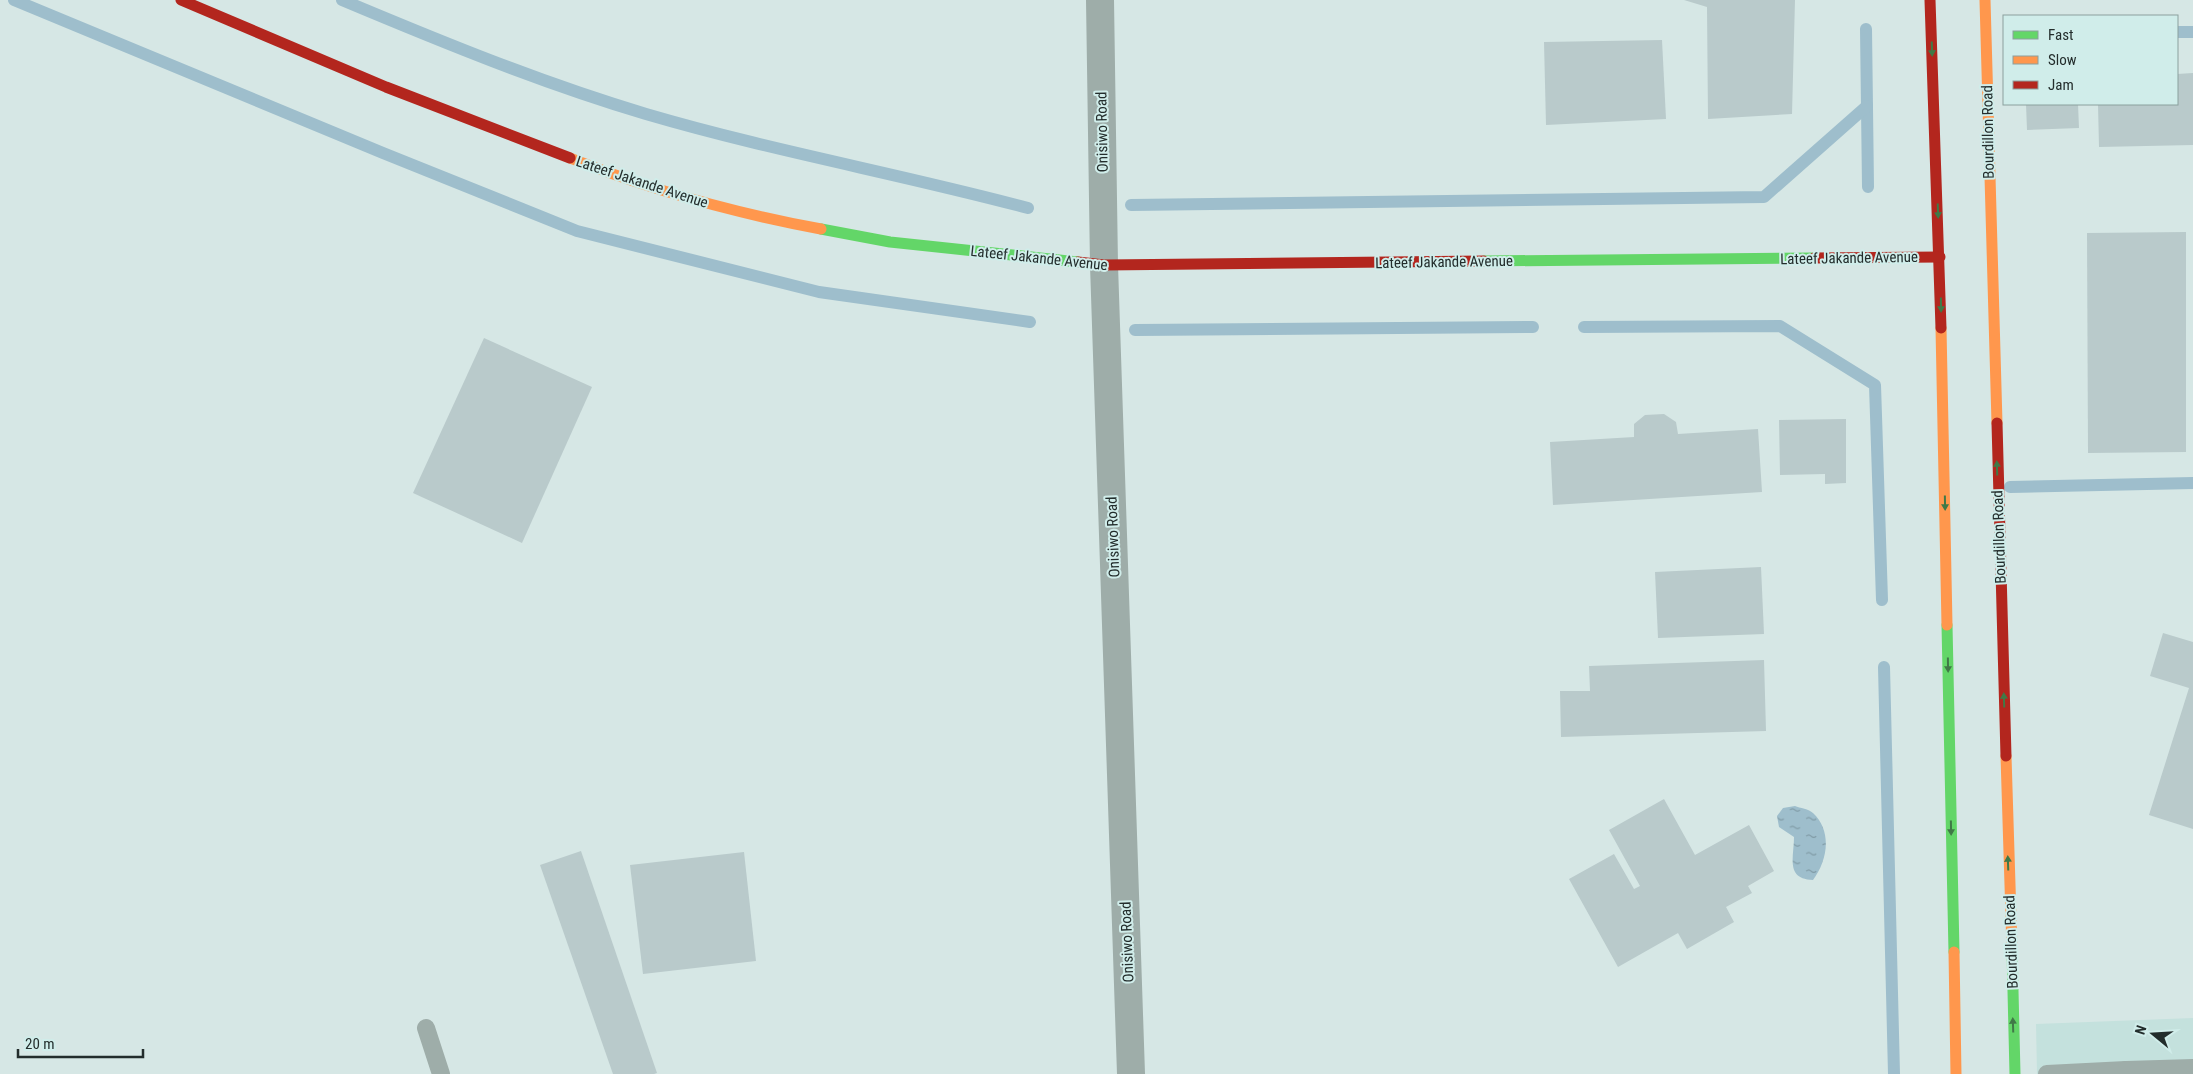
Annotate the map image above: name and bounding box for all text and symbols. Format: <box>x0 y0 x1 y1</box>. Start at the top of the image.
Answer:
legend <box>2003 15 2178 105</box>
text: Fast <box>2048 26 2073 44</box>
one-way arrow <box>1929 41 1937 57</box>
text: Slow <box>2048 51 2077 69</box>
text: Jam <box>2048 76 2074 94</box>
street label: Bourdillon Road <box>1978 85 1998 179</box>
street label: Onisiwo Road <box>1092 91 1112 173</box>
street label: Lateef Jakande Avenue <box>574 152 710 212</box>
one-way arrow <box>1935 203 1943 219</box>
street label: Lateef Jakande Avenue <box>970 242 1108 274</box>
street label: Lateef Jakande Avenue <box>1780 248 1918 268</box>
street label: Lateef Jakande Avenue <box>1375 252 1513 272</box>
one-way arrow <box>1937 298 1945 314</box>
one-way arrow <box>1992 460 2000 476</box>
street label: Bourdillon Road <box>1988 490 2010 584</box>
one-way arrow <box>1941 495 1949 511</box>
street label: Onisiwo Road <box>1103 496 1123 578</box>
one-way arrow <box>1944 658 1952 674</box>
one-way arrow <box>1999 692 2007 708</box>
one-way arrow <box>1947 820 1955 836</box>
one-way arrow <box>2004 855 2012 871</box>
street label: Bourdillon Road <box>2000 895 2022 989</box>
street label: Onisiwo Road <box>1117 901 1137 983</box>
north arrow <box>2128 1009 2178 1059</box>
one-way arrow <box>2009 1017 2017 1033</box>
text: N <box>2132 1023 2150 1037</box>
scale bar <box>18 1026 142 1058</box>
text: 20 m <box>25 1035 55 1053</box>

